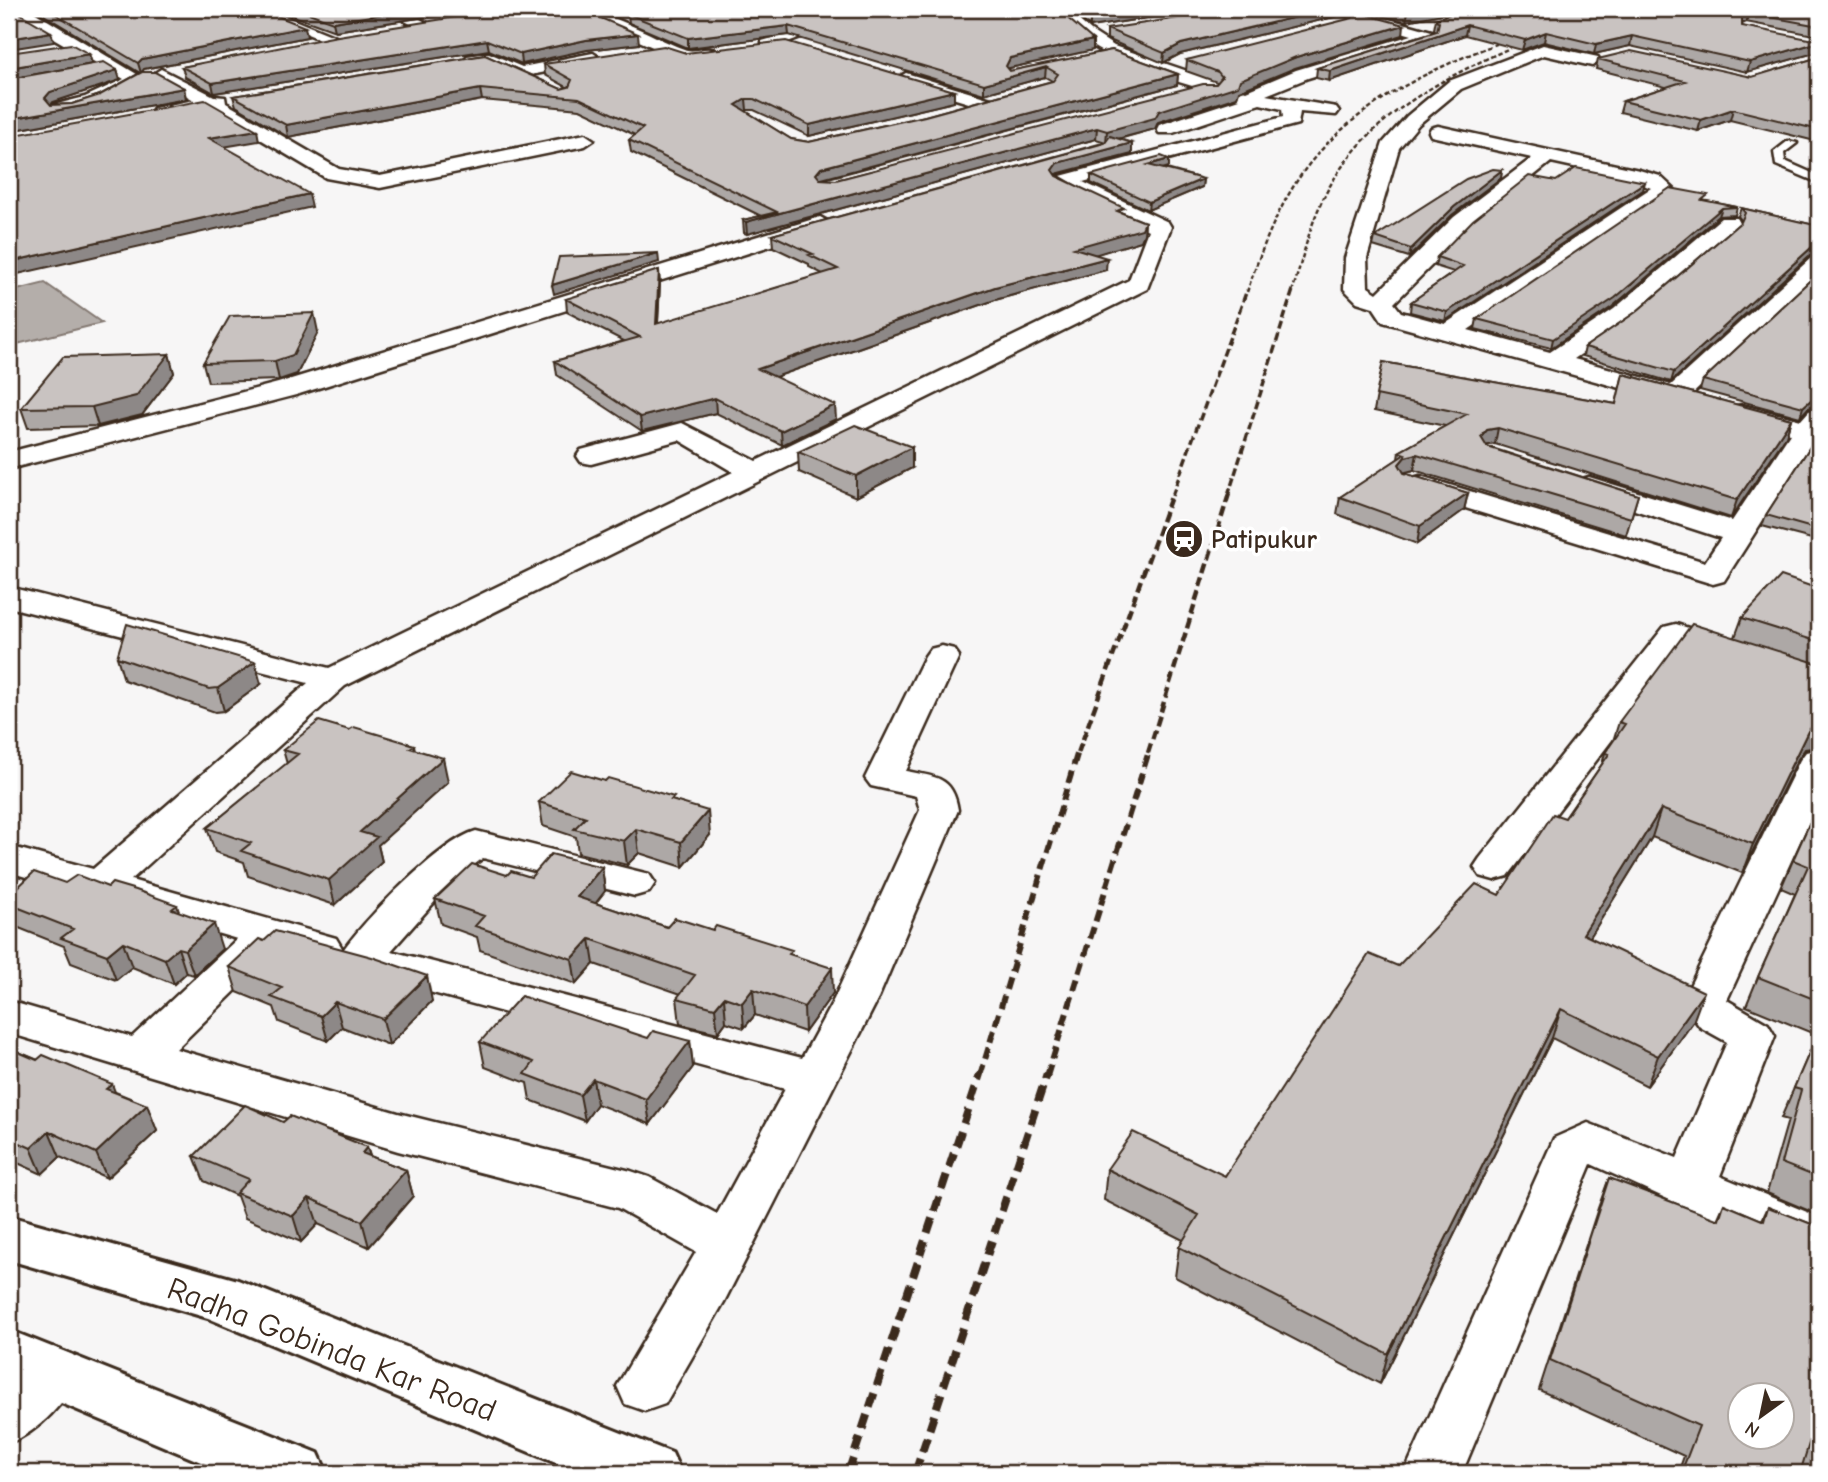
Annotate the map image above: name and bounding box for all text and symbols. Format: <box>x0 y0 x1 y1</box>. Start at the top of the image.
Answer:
station icon: Patipukur <box>1163 518 1205 560</box>
place label: Patipukur <box>1211 525 1318 555</box>
street label: Radha Gobinda Kar Road <box>162 1270 502 1429</box>
north arrow <box>1727 1380 1797 1450</box>
text: N <box>1741 1417 1763 1442</box>

